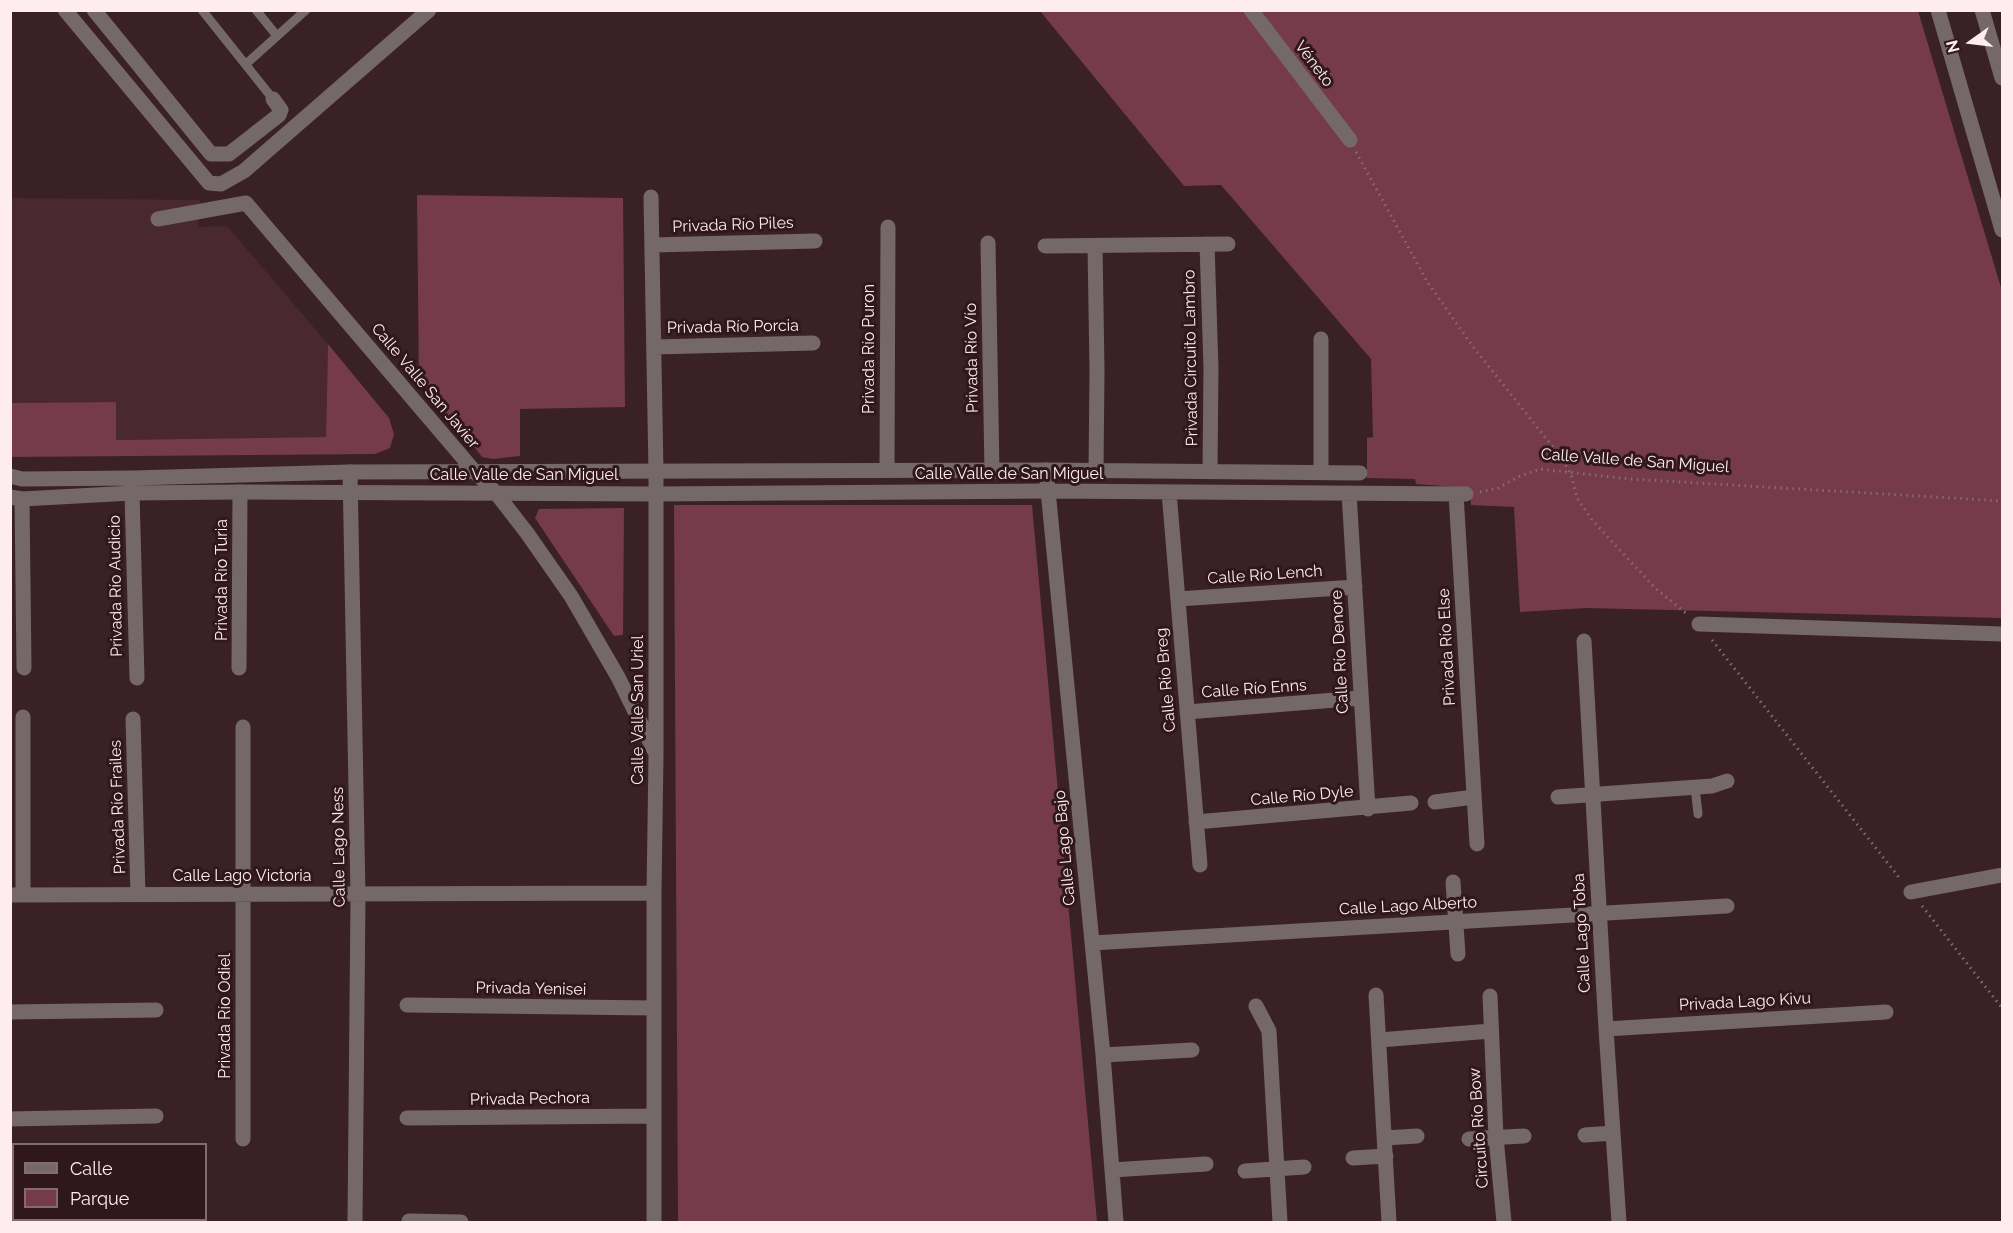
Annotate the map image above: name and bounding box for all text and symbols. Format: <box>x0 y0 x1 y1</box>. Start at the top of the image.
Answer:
north arrow <box>1941 12 2001 72</box>
street label: Véneto <box>1291 37 1337 91</box>
text: N <box>1942 38 1964 55</box>
street label: Privada Río Piles <box>672 213 794 237</box>
street label: Privada Circuito Lambro <box>1180 269 1202 447</box>
street label: Privada Río Puron <box>859 284 879 414</box>
street label: Privada Río Vío <box>961 303 983 413</box>
street label: Privada Río Porcia <box>667 316 799 338</box>
street label: Calle Valle San Javier <box>367 319 483 453</box>
street label: Calle Valle de San Miguel <box>1540 445 1730 477</box>
street label: Calle Valle de San Miguel <box>915 464 1103 484</box>
street label: Calle Valle de San Miguel <box>430 465 618 485</box>
street label: Privada Río Audicio <box>105 515 127 657</box>
street label: Privada Río Turia <box>212 519 232 641</box>
street label: Calle Río Lench <box>1207 561 1323 589</box>
street label: Privada Río Else <box>1434 588 1460 706</box>
street label: Calle Río Denore <box>1327 590 1353 714</box>
street label: Calle Río Breg <box>1152 627 1180 733</box>
street label: Calle Valle San Uriel <box>628 635 648 785</box>
street label: Calle Río Enns <box>1201 676 1307 702</box>
street label: Privada Río Frailes <box>106 740 130 874</box>
street label: Calle Río Dyle <box>1250 782 1354 810</box>
street label: Calle Lago Ness <box>328 787 350 907</box>
street label: Calle Lago Bajo <box>1050 789 1080 907</box>
street label: Calle Lago Victoria <box>172 866 312 886</box>
street label: Calle Lago Toba <box>1569 873 1595 993</box>
street label: Calle Lago Alberto <box>1338 893 1478 919</box>
street label: Privada Río Odiel <box>215 953 235 1079</box>
street label: Privada Yenisei <box>476 978 586 1000</box>
street label: Privada Lago Kivu <box>1678 989 1812 1015</box>
street label: Circuito Río Bow <box>1465 1067 1493 1189</box>
street label: Privada Pechora <box>470 1088 590 1110</box>
legend <box>12 1143 207 1221</box>
text: Calle <box>70 1158 113 1179</box>
text: Parque <box>70 1188 129 1209</box>

